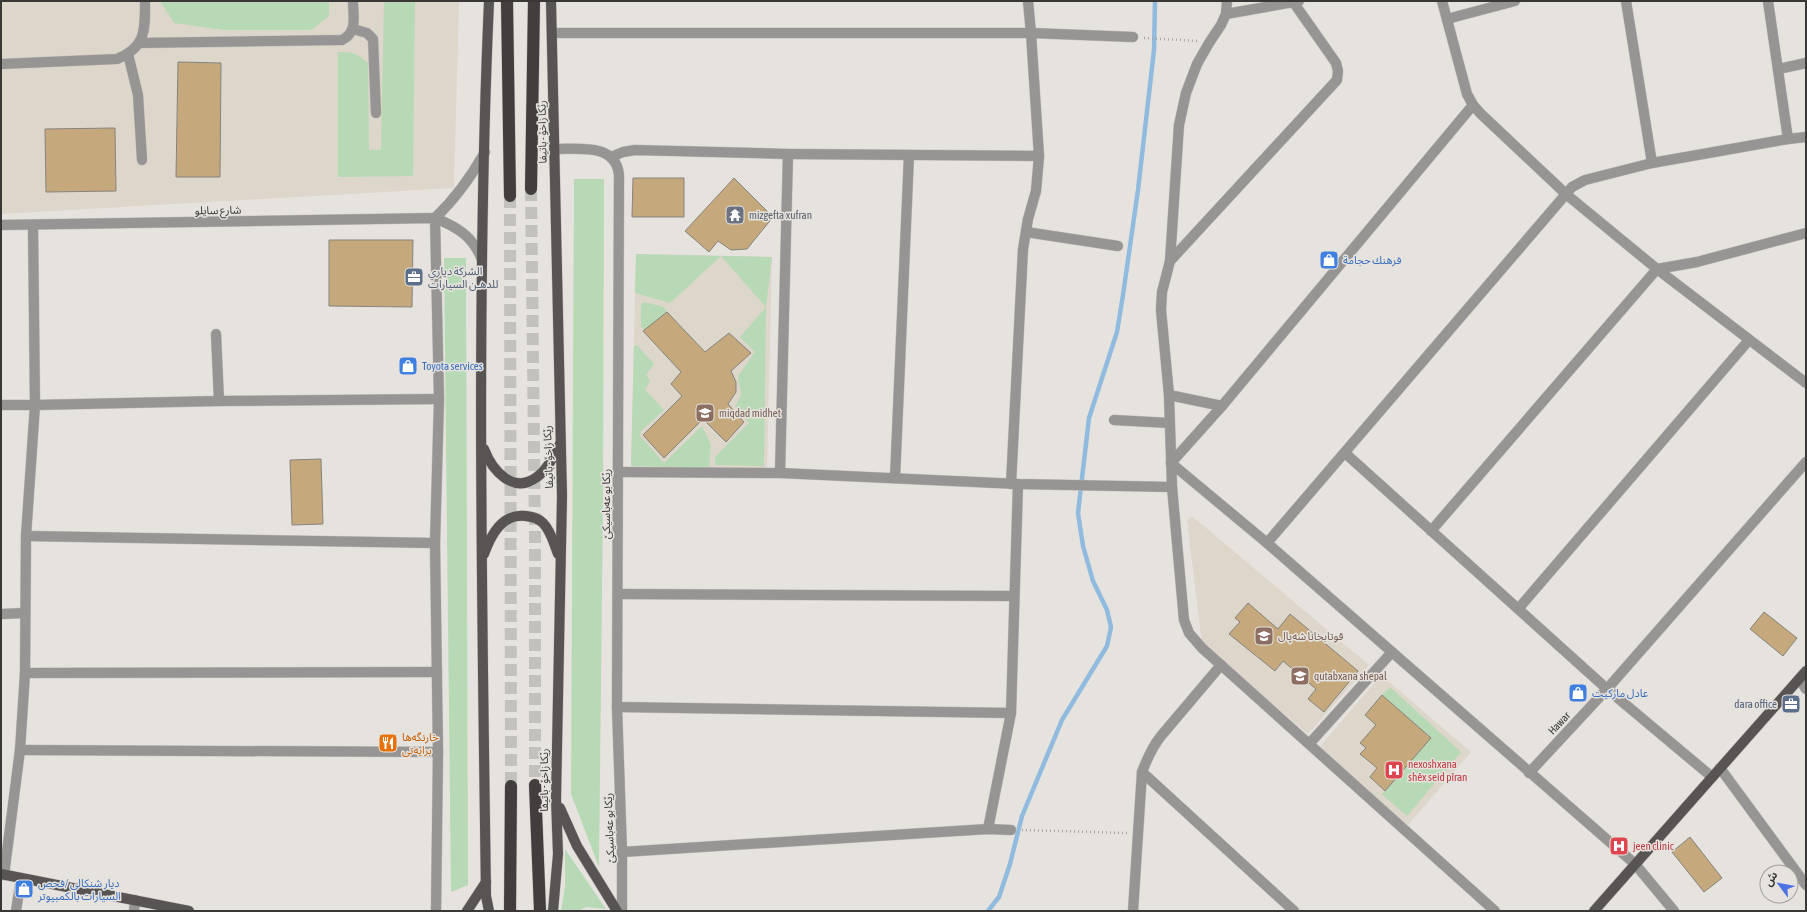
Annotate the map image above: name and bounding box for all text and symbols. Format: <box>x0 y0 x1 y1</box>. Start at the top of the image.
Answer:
street label: رێکا زاخۆ - باتیفا <box>535 100 550 164</box>
street label: شارع سايلو <box>195 204 242 218</box>
temple icon: mizgefta xufran <box>724 204 746 226</box>
place label: mizgefta xufran <box>749 209 812 221</box>
shop icon: فرهنك حجامة <box>1318 249 1340 271</box>
place label: فرهنك حجامة <box>1343 254 1401 267</box>
place label: الشركة دياري للدهـن السيارات <box>428 265 498 291</box>
office icon: الشركة دياري للدهـن السيارات <box>403 266 425 288</box>
shop icon: Toyota services <box>397 355 419 377</box>
place label: Toyota services <box>422 360 483 372</box>
school or university icon: miqdad midhet <box>694 402 716 424</box>
place label: miqdad midhet <box>719 407 781 419</box>
street label: رێکا زاخۆ - باتیفا <box>541 425 556 489</box>
street label: رێكا بو عه‌باسيكێ <box>600 469 613 539</box>
school or university icon: قوتابخانا شەپال <box>1253 625 1275 647</box>
place label: قوتابخانا شەپال <box>1278 630 1344 644</box>
school or university icon: qutabxana shepal <box>1289 665 1311 687</box>
place label: qutabxana shepal <box>1314 670 1387 682</box>
shop icon: عادل ماركيت <box>1567 682 1589 704</box>
place label: عادل ماركيت <box>1592 687 1649 700</box>
office icon: dara office <box>1780 693 1802 715</box>
place label: dara office <box>1734 698 1777 710</box>
street label: Hawar <box>1546 709 1573 737</box>
place label: خارنگه‌ها برايه‌تى <box>402 731 439 757</box>
restaurant icon: خارنگه‌ها برايه‌تى <box>377 732 399 754</box>
street label: رێکا زاخۆ - باتیفا <box>538 748 551 812</box>
place label: nexoshxana shêx seid pîran <box>1408 758 1467 783</box>
hospital icon: nexoshxana shêx seid pîran <box>1383 759 1405 781</box>
street label: رێكا بو عه‌باسيكێ <box>602 793 617 863</box>
hospital icon: jeen clinic <box>1608 835 1630 857</box>
place label: jeen clinic <box>1632 840 1675 852</box>
north arrow <box>1759 864 1799 904</box>
text: ش <box>1761 869 1780 889</box>
place label: ديار شنكالي /فحص السيارات بالكمبيوتر <box>37 877 121 903</box>
shop icon: ديار شنكالي /فحص السيارات بالكمبيوتر <box>13 878 35 900</box>

